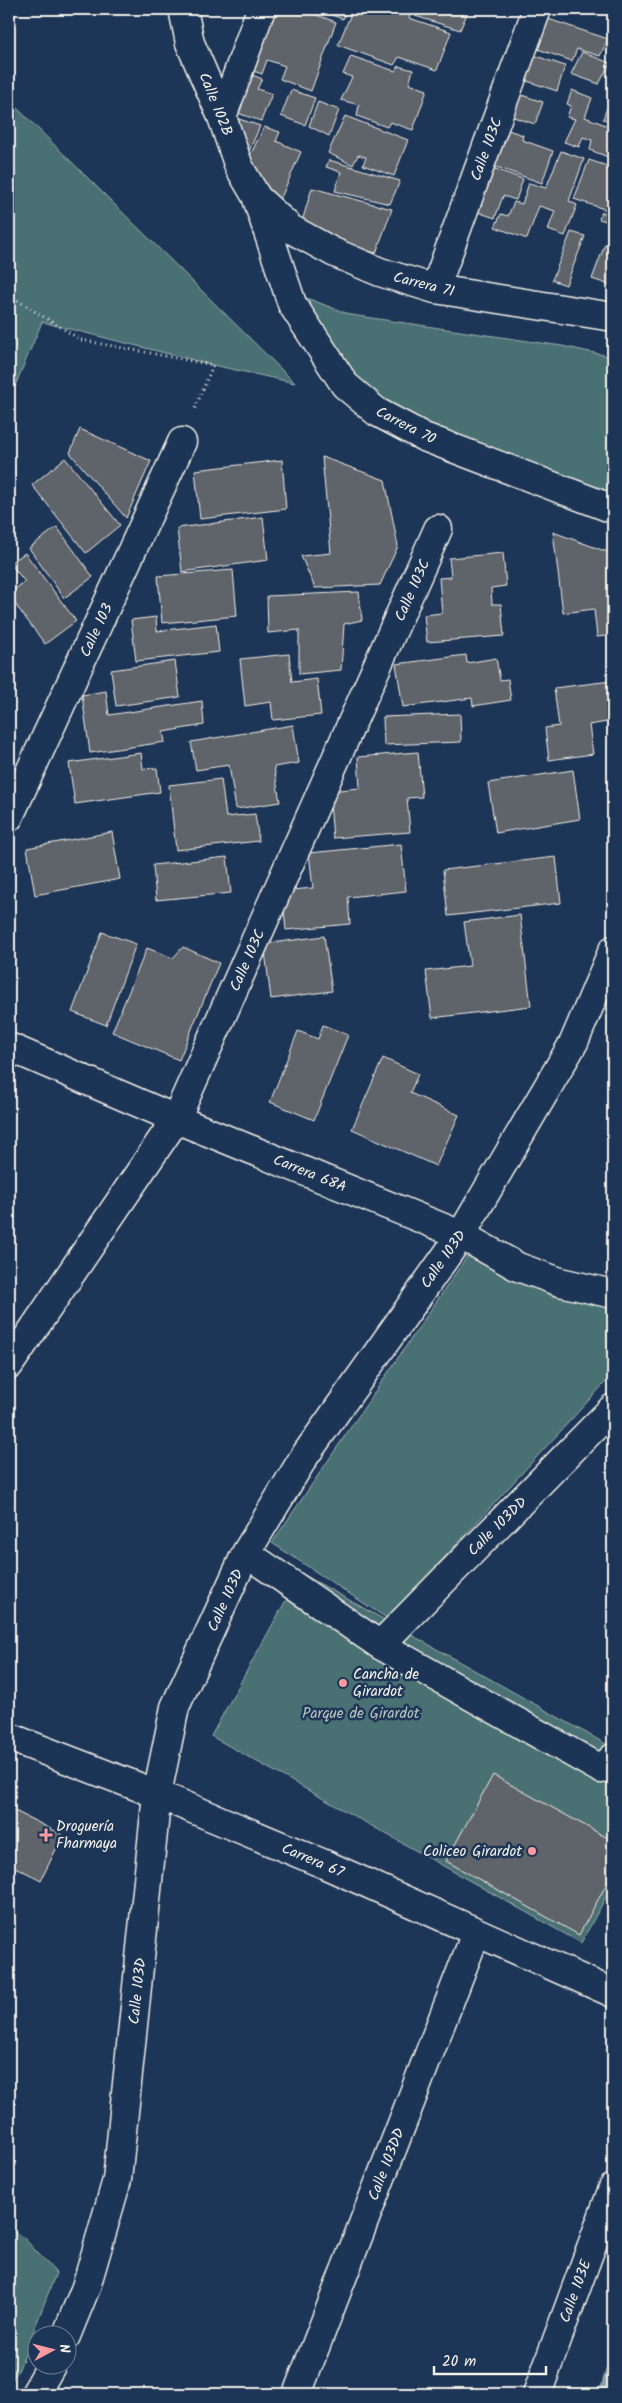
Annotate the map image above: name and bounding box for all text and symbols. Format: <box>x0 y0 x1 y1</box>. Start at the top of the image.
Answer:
street label: Calle 102B <box>191 69 239 140</box>
street label: Calle 103C <box>464 114 509 184</box>
street label: Carrera 71 <box>391 266 457 304</box>
street label: Carrera 70 <box>371 400 440 452</box>
street label: Calle 103C <box>389 555 437 625</box>
street label: Calle 103 <box>74 599 120 661</box>
street label: Calle 103C <box>224 925 272 995</box>
street label: Carrera 68A <box>269 1148 350 1200</box>
street label: Calle 103D <box>415 1225 473 1294</box>
street label: Calle 103DD <box>462 1491 533 1562</box>
street label: Calle 103D <box>201 1565 251 1636</box>
place label: Cancha de Girardot <box>353 1663 419 1704</box>
marker: Cancha de Girardot <box>337 1677 349 1689</box>
park label: Parque de Girardot <box>302 1702 420 1726</box>
place label: Droguería Fharmaya <box>56 1815 117 1856</box>
marker: Droguería Fharmaya <box>40 1829 52 1841</box>
street label: Carrera 67 <box>278 1837 349 1885</box>
place label: Coliceo Girardot <box>423 1840 522 1864</box>
marker: Coliceo Girardot <box>526 1845 538 1857</box>
street label: Calle 103D <box>123 1956 153 2025</box>
street label: Calle 103DD <box>362 2124 412 2204</box>
street label: Calle 103E <box>553 2255 599 2326</box>
north arrow <box>28 2326 78 2376</box>
text: N <box>52 2343 75 2354</box>
scale bar <box>434 2343 547 2375</box>
text: 20 m <box>442 2350 476 2374</box>

